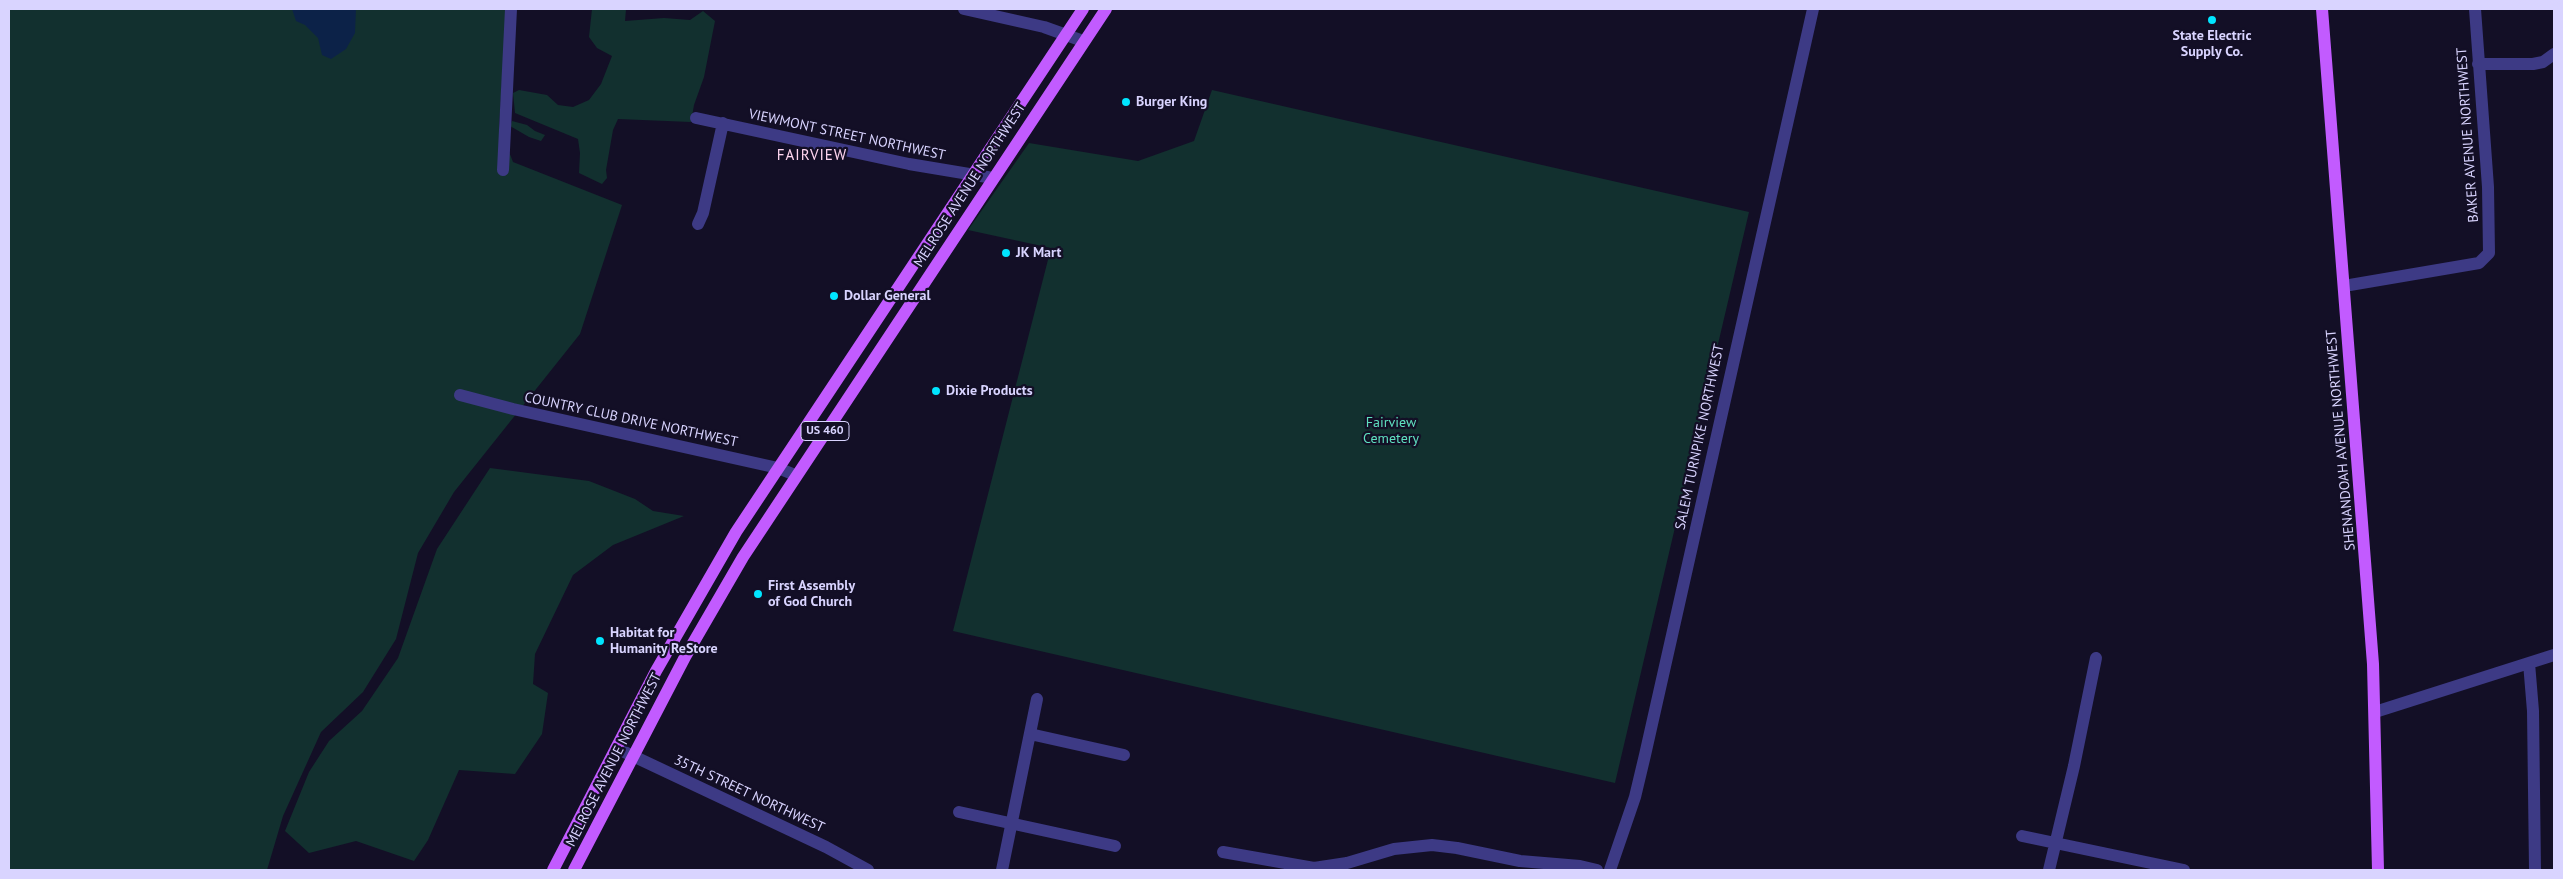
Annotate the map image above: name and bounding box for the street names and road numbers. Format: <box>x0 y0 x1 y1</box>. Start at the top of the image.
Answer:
street label: BAKER AVENUE NORTHWEST <box>2454 47 2482 223</box>
street label: MELROSE AVENUE NORTHWEST <box>911 100 1029 270</box>
street label: VIEWMONT STREET NORTHWEST <box>747 106 947 164</box>
street label: SHENANDOAH AVENUE NORTHWEST <box>2323 329 2359 551</box>
street label: SALEM TURNPIKE NORTHWEST <box>1672 343 1728 531</box>
street label: COUNTRY CLUB DRIVE NORTHWEST <box>523 389 739 451</box>
road number: US 460 <box>801 422 849 441</box>
street label: MELROSE AVENUE NORTHWEST <box>563 670 665 850</box>
street label: 35TH STREET NORTHWEST <box>671 752 827 836</box>

